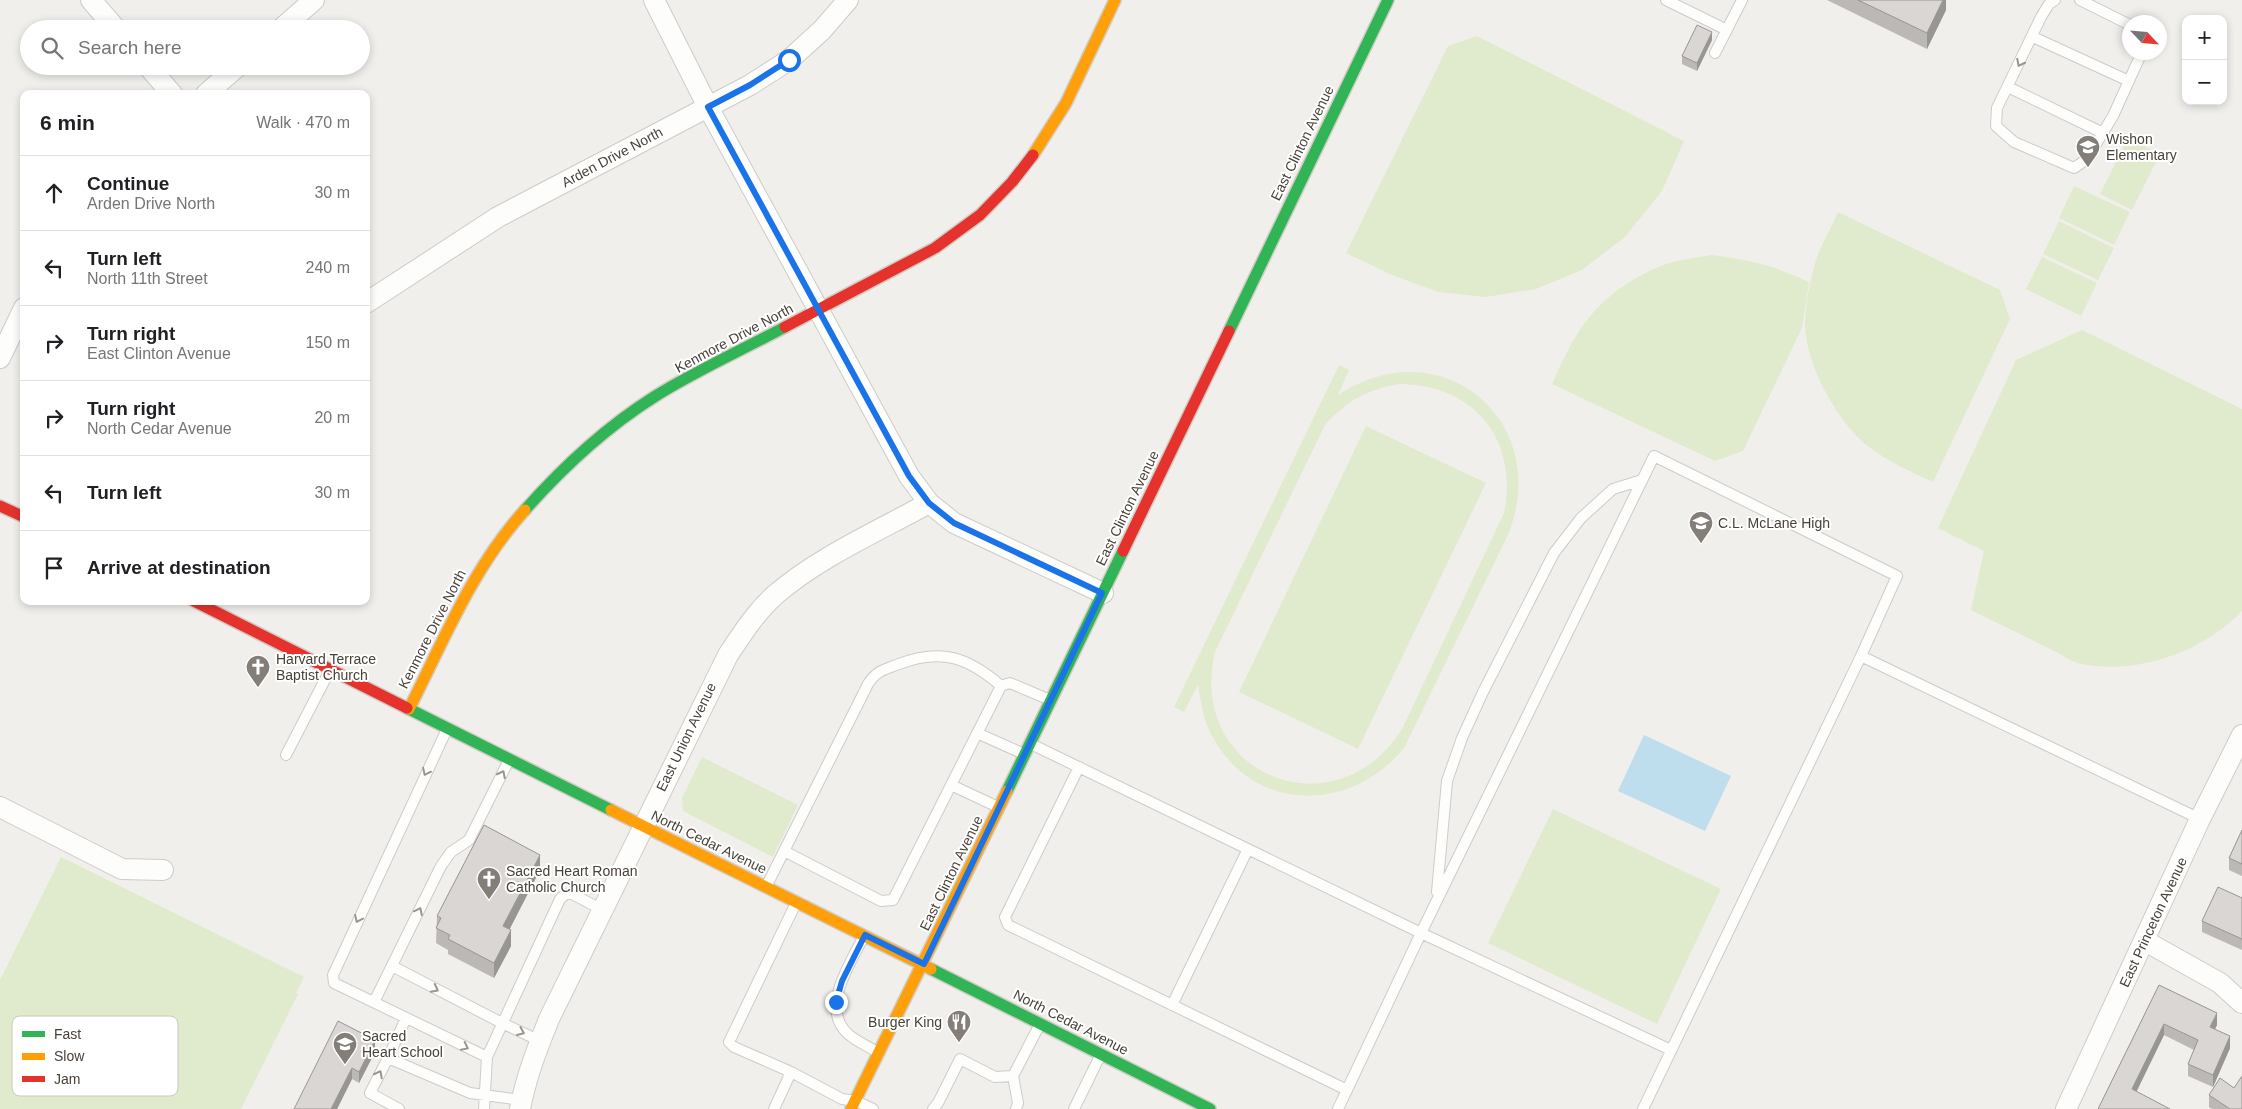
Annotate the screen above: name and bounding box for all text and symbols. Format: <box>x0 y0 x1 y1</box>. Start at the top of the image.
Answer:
north arrow <box>2122 15 2167 60</box>
map controls <box>2182 15 2227 105</box>
button: + <box>2182 15 2227 60</box>
search box <box>20 20 370 75</box>
icon: search <box>38 34 66 62</box>
text: Search here <box>78 37 182 58</box>
route start <box>778 49 801 72</box>
one-way arrow <box>2016 58 2026 67</box>
button: − <box>2182 60 2227 105</box>
street label: East Clinton Avenue <box>1267 83 1337 203</box>
text: 6 min <box>40 111 95 134</box>
text: Walk · 470 m <box>256 114 350 131</box>
street label: Arden Drive North <box>559 124 665 190</box>
place label: Wishon Elementary <box>2106 131 2177 163</box>
school or university icon: Wishon Elementary <box>2075 134 2101 168</box>
text: Continue <box>87 173 169 194</box>
icon: ahead <box>40 179 68 207</box>
text: 30 m <box>314 184 350 201</box>
text: Arden Drive North <box>87 195 215 212</box>
text: Turn left <box>87 248 162 269</box>
icon: left <box>40 254 68 282</box>
text: 240 m <box>306 259 350 276</box>
text: North 11th Street <box>87 270 208 287</box>
street label: Kenmore Drive North <box>672 300 796 376</box>
text: Turn right <box>87 323 175 344</box>
icon: right <box>40 329 68 357</box>
text: 150 m <box>306 334 350 351</box>
text: East Clinton Avenue <box>87 345 231 362</box>
text: Turn right <box>87 398 175 419</box>
icon: right <box>40 404 68 432</box>
text: 20 m <box>314 409 350 426</box>
text: North Cedar Avenue <box>87 420 232 437</box>
street label: East Clinton Avenue <box>1092 448 1162 568</box>
icon: left <box>40 479 68 507</box>
text: Turn left <box>87 482 162 503</box>
text: 30 m <box>314 484 350 501</box>
school or university icon: C.L. McLane High <box>1688 510 1714 544</box>
place label: C.L. McLane High <box>1718 515 1830 531</box>
icon: arrive <box>40 554 68 582</box>
text: Arrive at destination <box>87 557 271 578</box>
street label: Kenmore Drive North <box>395 567 469 691</box>
place label: Harvard Terrace Baptist Church <box>276 651 376 683</box>
church icon: Harvard Terrace Baptist Church <box>245 654 271 688</box>
street label: East Union Avenue <box>653 680 719 794</box>
one-way arrow <box>422 766 432 775</box>
one-way arrow <box>496 770 506 779</box>
street label: North Cedar Avenue <box>649 807 770 877</box>
street label: East Clinton Avenue <box>916 813 986 933</box>
street label: East Princeton Avenue <box>2116 854 2190 989</box>
place label: Sacred Heart Roman Catholic Church <box>506 863 638 895</box>
church icon: Sacred Heart Roman Catholic Church <box>476 866 502 900</box>
one-way arrow <box>413 907 423 916</box>
one-way arrow <box>353 914 364 923</box>
one-way arrow <box>430 983 439 993</box>
street label: North Cedar Avenue <box>1011 986 1131 1058</box>
route end <box>825 991 848 1014</box>
restaurant icon: Burger King <box>946 1009 972 1043</box>
place label: Burger King <box>868 1014 942 1030</box>
legend <box>12 1016 178 1096</box>
text: Fast <box>54 1026 81 1042</box>
one-way arrow <box>516 1026 525 1036</box>
place label: Sacred Heart School <box>362 1028 443 1060</box>
school or university icon: Sacred Heart School <box>332 1031 358 1065</box>
one-way arrow <box>460 1041 469 1051</box>
text: Slow <box>54 1048 85 1064</box>
text: Jam <box>54 1071 80 1087</box>
one-way arrow <box>373 1071 383 1080</box>

